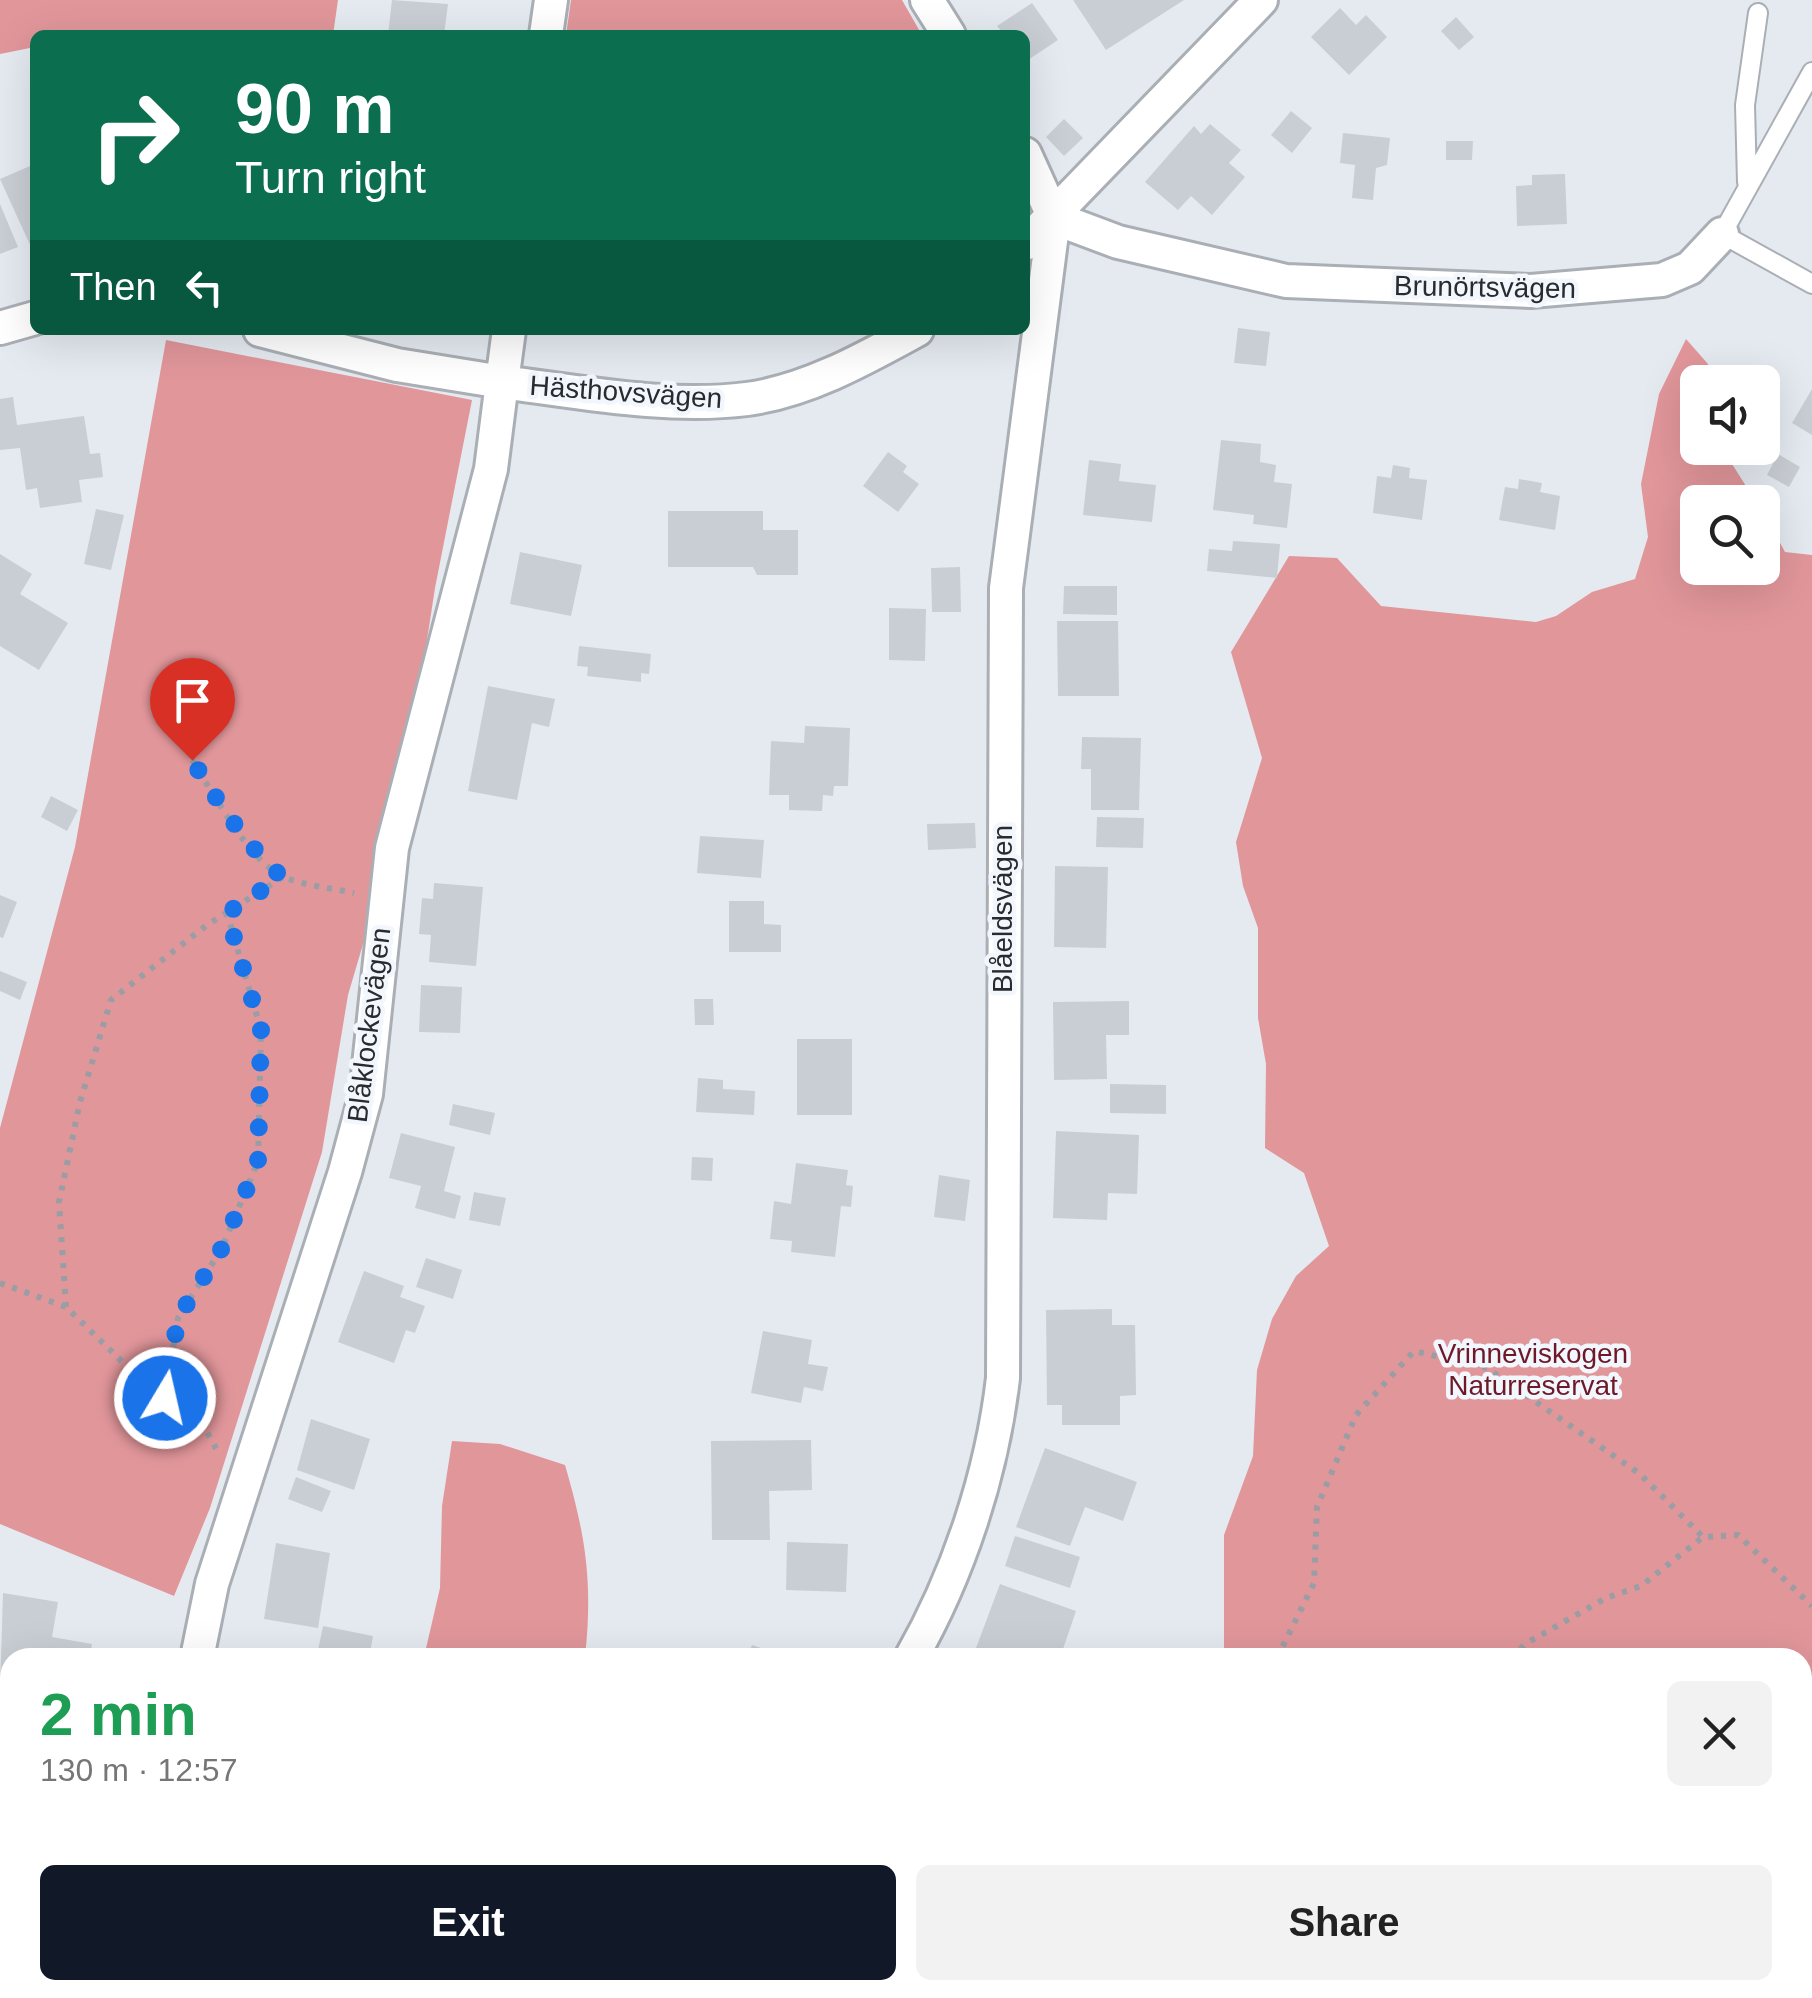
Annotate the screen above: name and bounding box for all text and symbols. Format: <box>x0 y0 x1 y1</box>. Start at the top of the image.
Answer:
icon: right <box>70 70 200 200</box>
text: 90 m <box>235 70 395 148</box>
text: Turn right <box>235 152 426 203</box>
icon: left <box>177 260 232 315</box>
text: Then <box>70 266 157 308</box>
street label: Brunörtsvägen <box>1394 270 1576 304</box>
map controls <box>1680 365 1780 585</box>
button: sound <box>1680 365 1780 465</box>
street label: Hästhovsvägen <box>529 370 723 414</box>
button: search <box>1680 485 1780 585</box>
pin <box>150 658 235 761</box>
icon: arrive <box>165 673 220 728</box>
street label: Blåeldsvägen <box>987 825 1018 993</box>
street label: Blåklockevägen <box>342 926 396 1124</box>
park label: Vrinneviskogen Naturreservat <box>1438 1338 1628 1401</box>
position arrow <box>113 1346 217 1450</box>
text: 2 min <box>40 1681 197 1748</box>
button: close <box>1667 1681 1772 1786</box>
text: 130 m · 12:57 <box>40 1752 237 1788</box>
button: Exit <box>40 1865 896 1980</box>
button: Share <box>916 1865 1772 1980</box>

